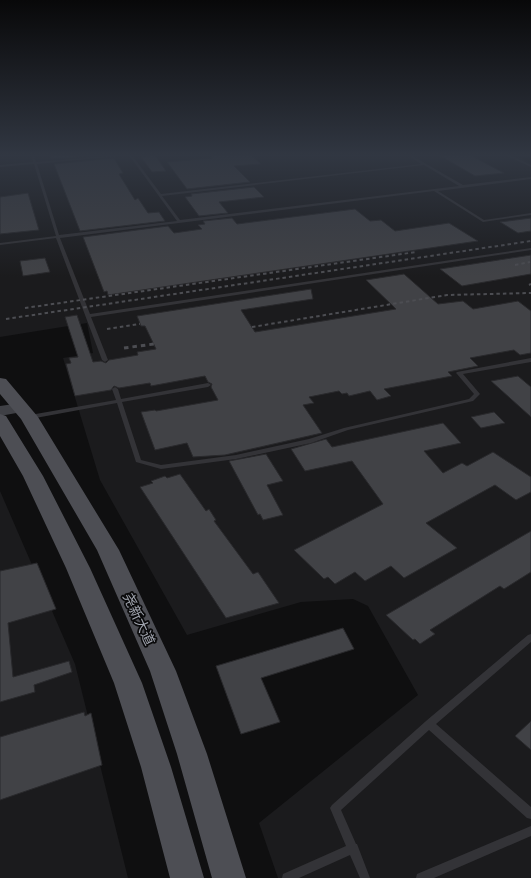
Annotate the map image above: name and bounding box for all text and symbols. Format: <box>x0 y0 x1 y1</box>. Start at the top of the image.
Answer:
street label: 尧新大道 <box>120 590 158 648</box>

